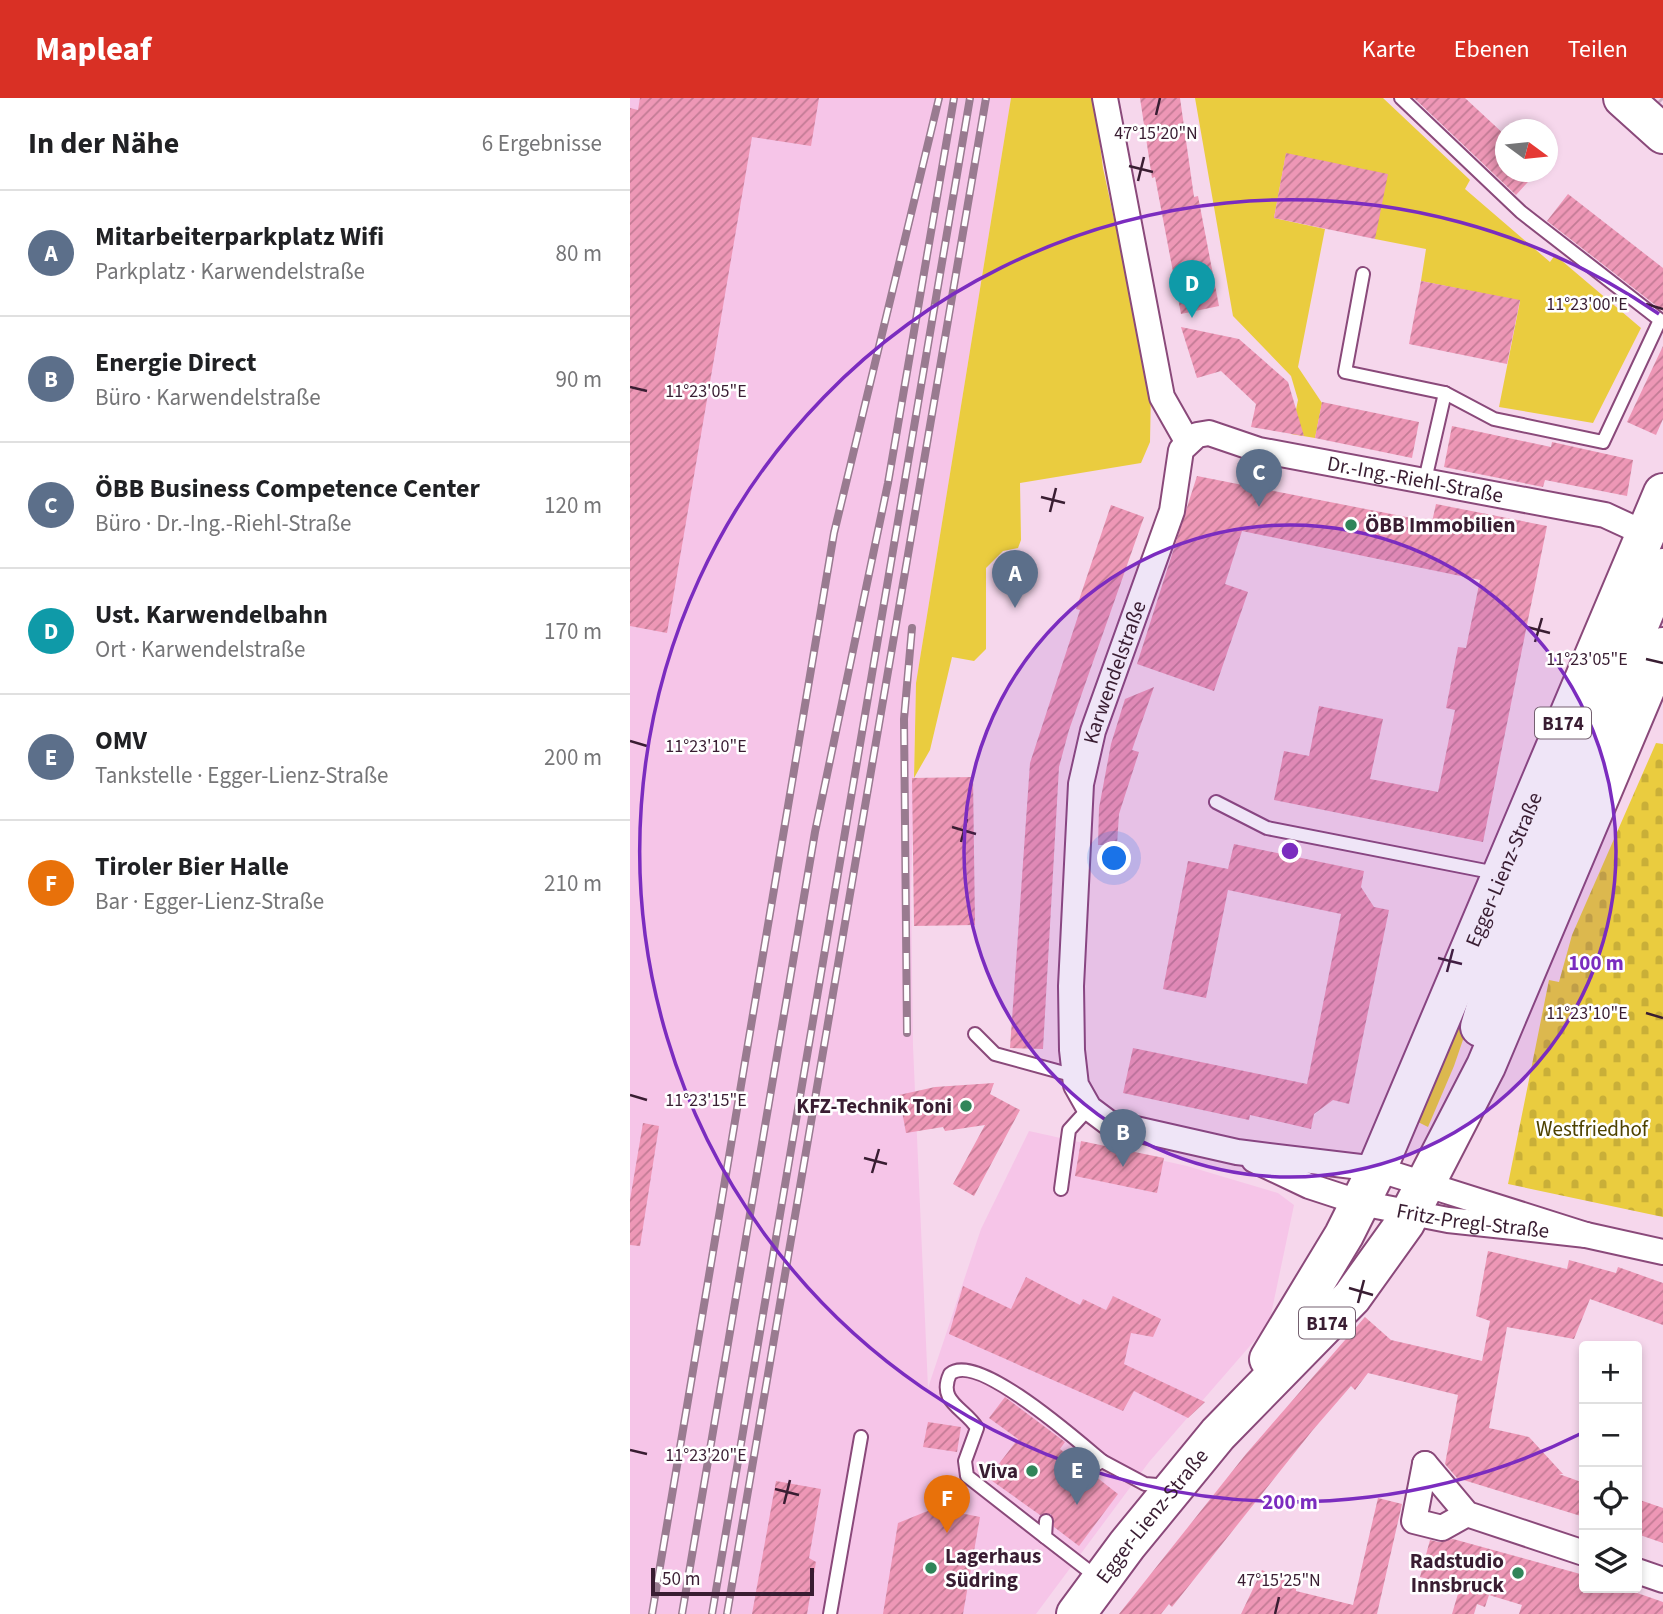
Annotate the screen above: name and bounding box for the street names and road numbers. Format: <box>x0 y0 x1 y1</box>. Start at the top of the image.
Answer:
street label: Dr.-Ing.-Riehl-Straße <box>1325 448 1506 511</box>
street label: Karwendelstraße <box>1076 597 1154 747</box>
road number: B174 <box>1535 708 1591 738</box>
street label: Egger-Lienz-Straße <box>1458 787 1550 951</box>
street label: Fritz-Pregl-Straße <box>1394 1195 1551 1246</box>
road number: B174 <box>1299 1308 1355 1338</box>
street label: Egger-Lienz-Straße <box>1088 1442 1215 1590</box>

